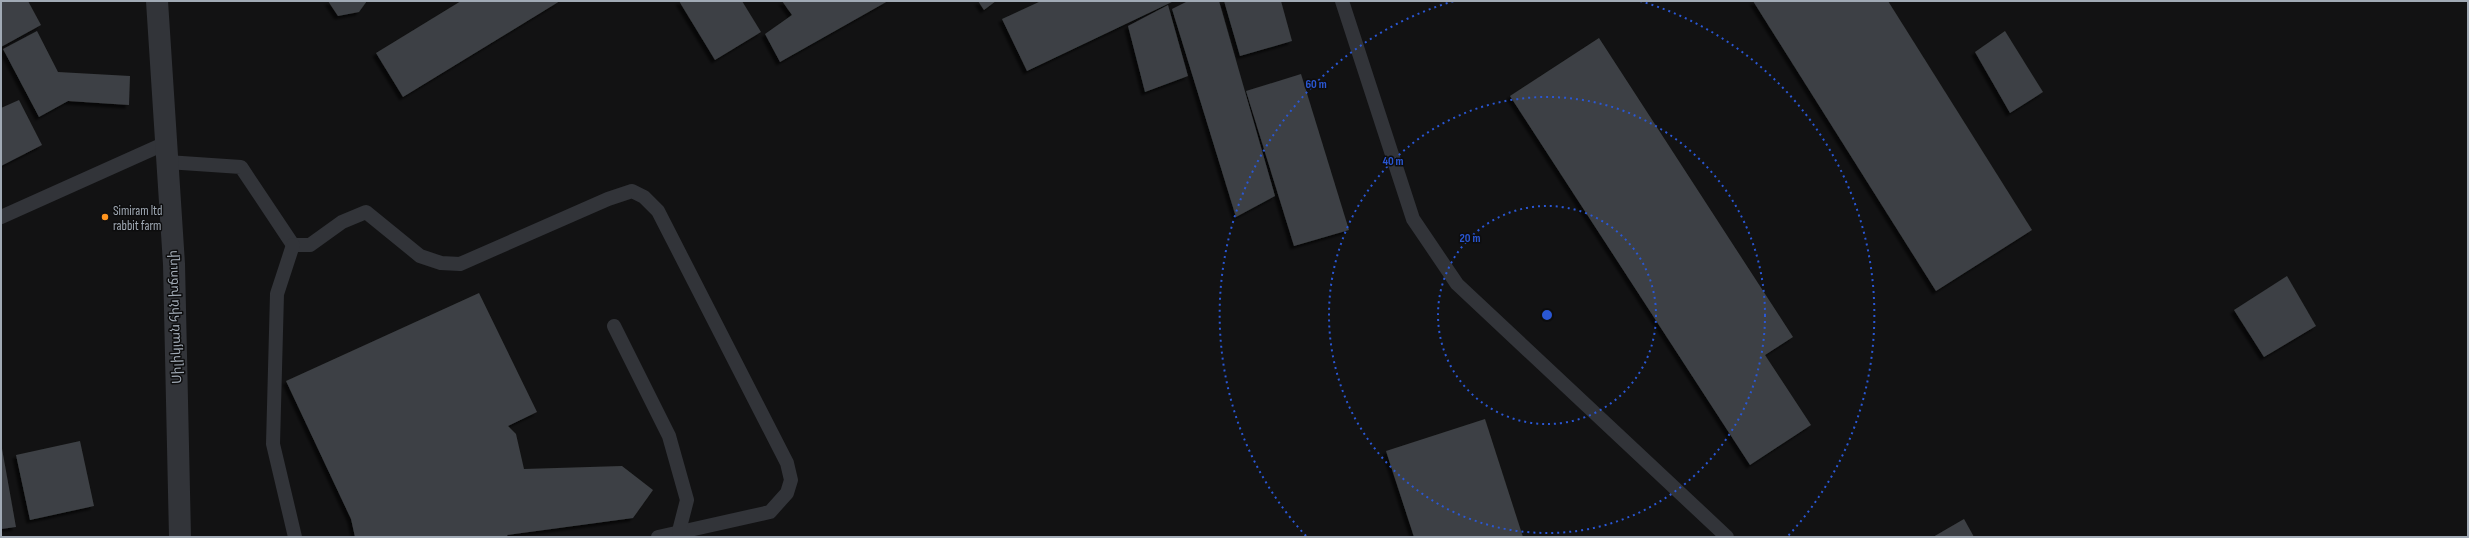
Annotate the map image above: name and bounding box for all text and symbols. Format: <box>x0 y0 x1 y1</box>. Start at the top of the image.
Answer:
text: 60 m <box>1305 77 1327 92</box>
text: 40 m <box>1382 154 1404 169</box>
place label: Simiram ltd rabbit farm <box>113 203 162 234</box>
marker: Simiram ltd rabbit farm <box>100 212 110 222</box>
text: 20 m <box>1460 231 1480 246</box>
street label: Սիլիկյան հին խճուղի <box>165 250 185 384</box>
centre of rings <box>1540 308 1554 322</box>

